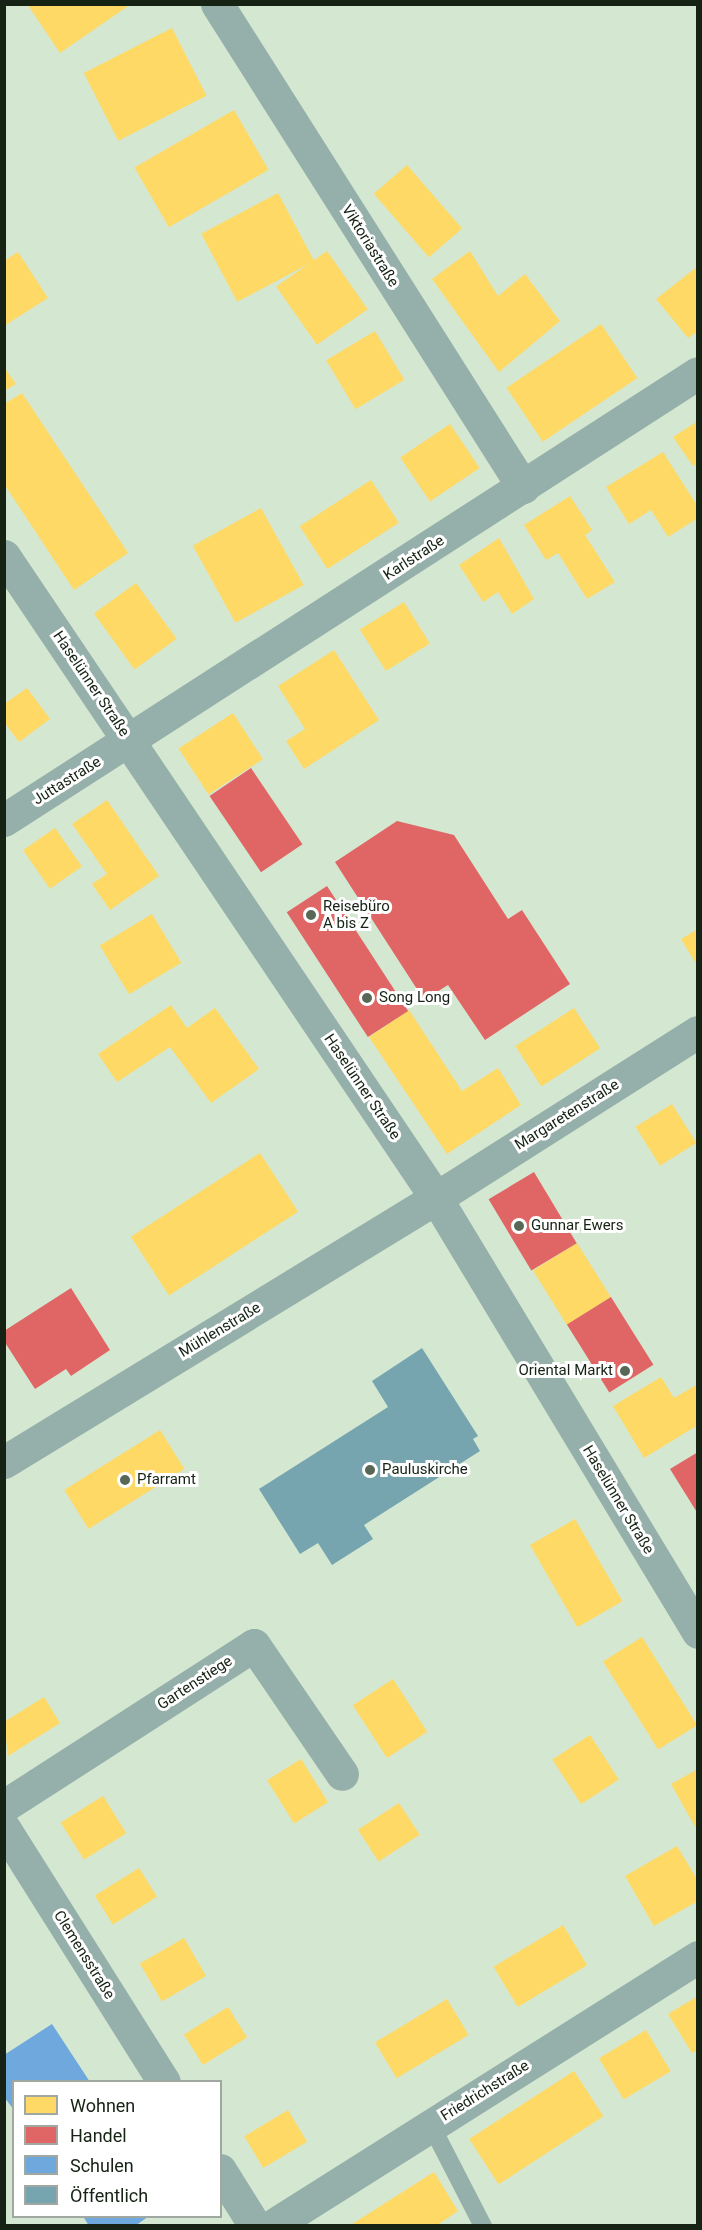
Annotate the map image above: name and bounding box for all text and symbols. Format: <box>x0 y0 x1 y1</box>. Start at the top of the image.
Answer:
street label: Viktoriastraße <box>338 202 402 290</box>
street label: Karlstraße <box>380 532 448 584</box>
street label: Haselünner Straße <box>49 628 133 740</box>
street label: Juttastraße <box>30 753 104 809</box>
place label: Reisebüro A bis Z <box>323 897 390 932</box>
marker: Reisebüro A bis Z <box>304 908 318 922</box>
place label: Song Long <box>379 989 450 1007</box>
marker: Song Long <box>360 991 374 1005</box>
street label: Haselünner Straße <box>320 1031 404 1143</box>
street label: Margaretenstraße <box>512 1076 622 1154</box>
place label: Gunnar Ewers <box>531 1217 623 1235</box>
marker: Gunnar Ewers <box>512 1219 526 1233</box>
street label: Mühlenstraße <box>176 1299 264 1361</box>
place label: Oriental Markt <box>518 1362 613 1380</box>
marker: Oriental Markt <box>618 1364 632 1378</box>
street label: Haselünner Straße <box>578 1442 658 1558</box>
place label: Pauluskirche <box>382 1461 468 1479</box>
marker: Pauluskirche <box>363 1463 377 1477</box>
place label: Pfarramt <box>137 1471 196 1489</box>
marker: Pfarramt <box>118 1473 132 1487</box>
street label: Gartenstiege <box>154 1652 236 1714</box>
street label: Clemensstraße <box>50 1907 118 2003</box>
street label: Friedrichstraße <box>438 2057 532 2125</box>
legend <box>12 2080 222 2218</box>
text: Wohnen <box>70 2095 135 2116</box>
text: Handel <box>70 2125 127 2146</box>
text: Schulen <box>70 2155 134 2176</box>
text: Öffentlich <box>70 2185 148 2206</box>

